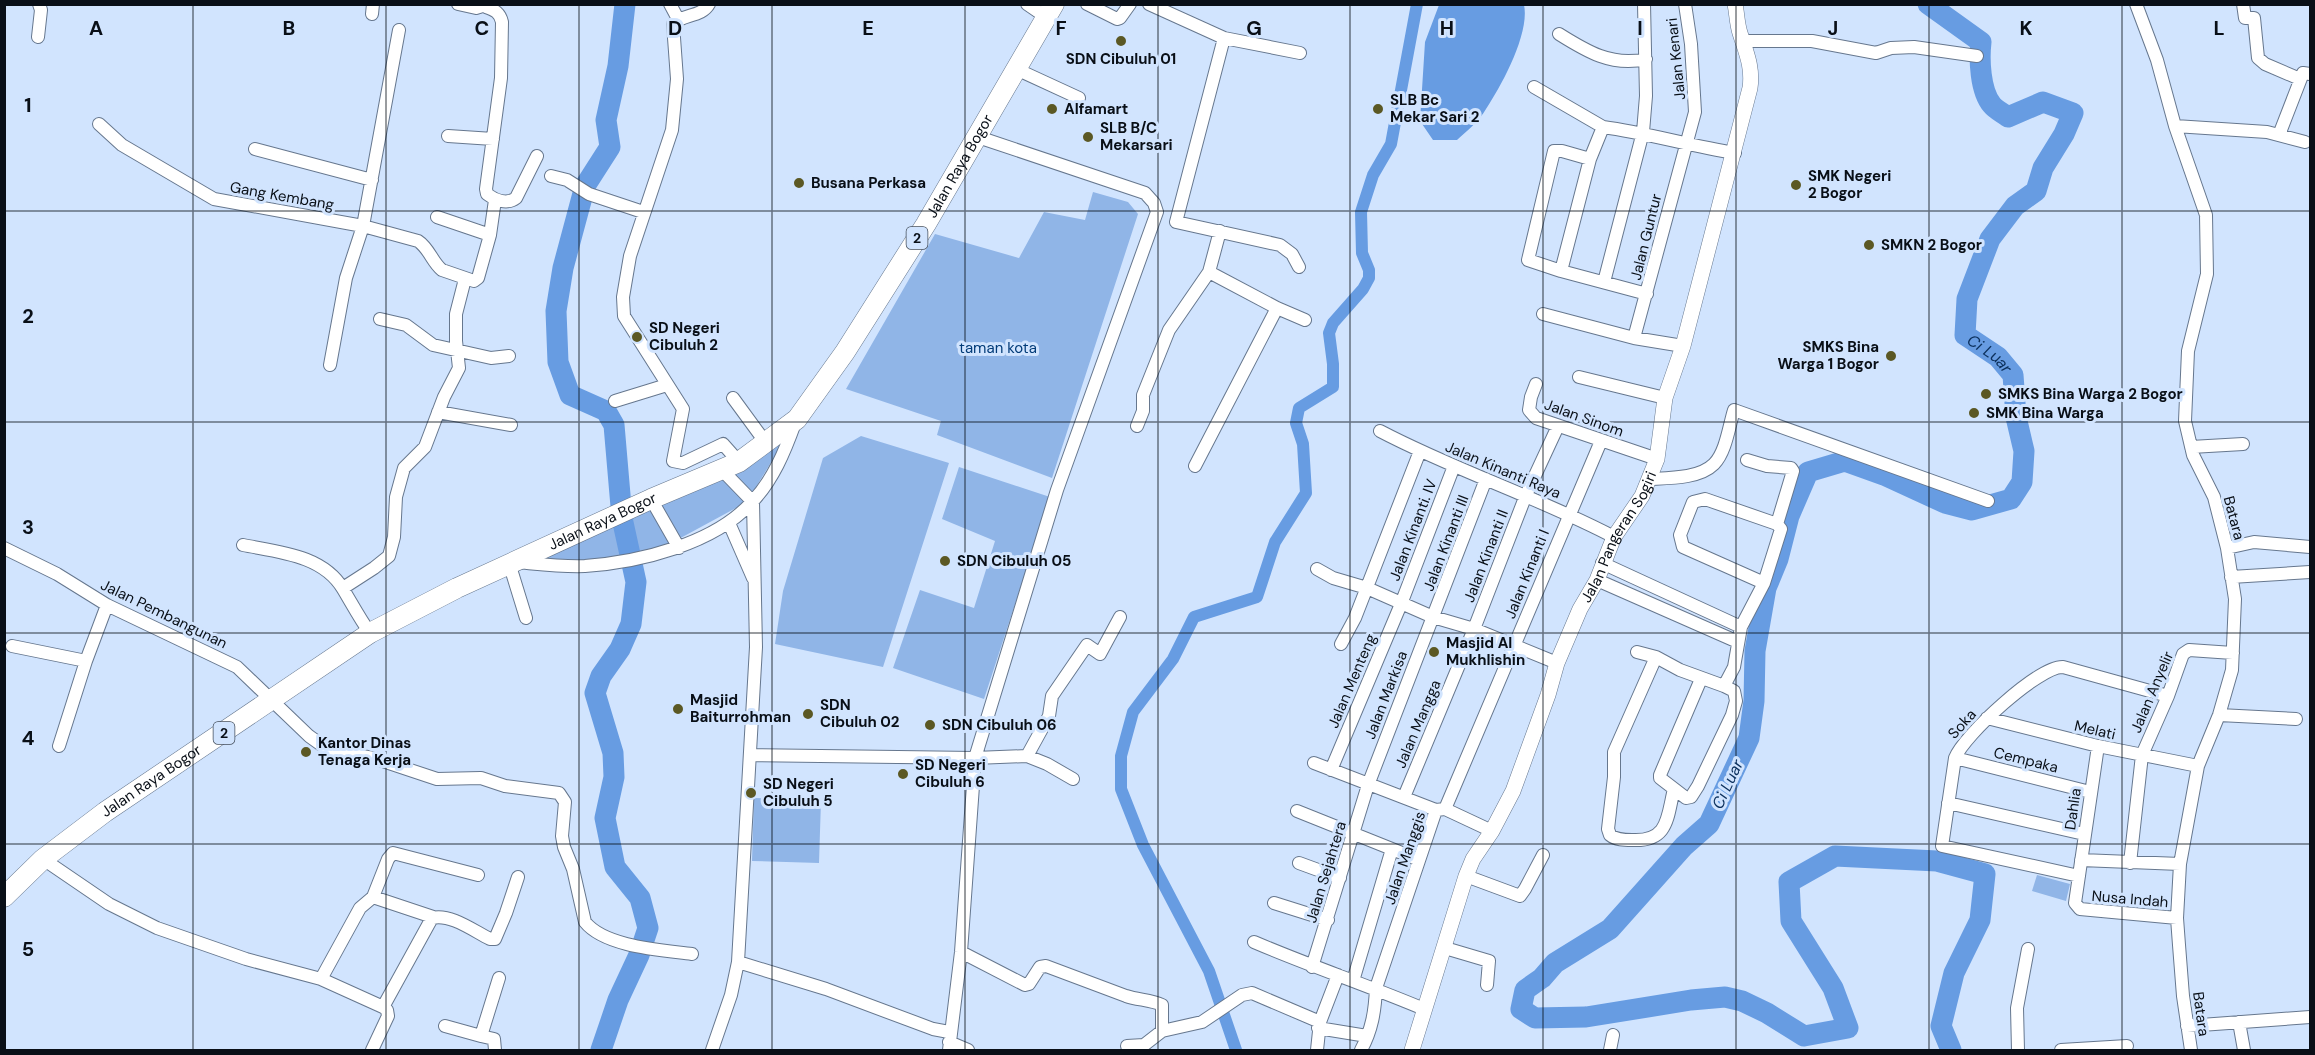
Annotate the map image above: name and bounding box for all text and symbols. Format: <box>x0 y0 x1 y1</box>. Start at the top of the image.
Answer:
text: A <box>89 15 103 41</box>
text: B <box>283 15 295 41</box>
text: C <box>475 15 489 41</box>
text: D <box>668 15 682 41</box>
text: E <box>862 15 874 41</box>
text: F <box>1055 15 1067 41</box>
text: G <box>1246 15 1262 41</box>
text: H <box>1440 15 1454 41</box>
text: I <box>1637 15 1643 41</box>
text: J <box>1828 15 1838 41</box>
text: K <box>2019 15 2033 41</box>
text: L <box>2213 15 2225 41</box>
street label: Jalan Kenari <box>1662 17 1690 101</box>
marker: SDN Cibuluh 01 <box>1114 34 1128 48</box>
place label: SDN Cibuluh 01 <box>1066 49 1176 69</box>
place label: SLB Bc Mekar Sari 2 <box>1390 90 1480 127</box>
text: 1 <box>24 92 32 118</box>
place label: Alfamart <box>1064 99 1128 119</box>
marker: Alfamart <box>1045 102 1059 116</box>
marker: SLB Bc Mekar Sari 2 <box>1371 102 1385 116</box>
street label: Jalan Raya Bogor <box>922 110 998 222</box>
place label: SLB B/C Mekarsari <box>1100 118 1173 155</box>
marker: SLB B/C Mekarsari <box>1081 130 1095 144</box>
place label: SMK Negeri 2 Bogor <box>1808 166 1891 203</box>
place label: Busana Perkasa <box>811 173 926 193</box>
marker: Busana Perkasa <box>792 176 806 190</box>
street label: Gang Kembang <box>228 177 336 215</box>
marker: SMK Negeri 2 Bogor <box>1789 178 1803 192</box>
street label: Jalan Guntur <box>1626 191 1667 282</box>
road number: 2 <box>906 227 928 249</box>
place label: SMKN 2 Bogor <box>1881 235 1982 255</box>
marker: SMKN 2 Bogor <box>1862 238 1876 252</box>
text: 2 <box>22 303 34 329</box>
place label: SD Negeri Cibuluh 2 <box>649 318 720 355</box>
water label: Ci Luar <box>1963 329 2018 378</box>
marker: SD Negeri Cibuluh 2 <box>630 330 644 344</box>
place label: SMKS Bina Warga 1 Bogor <box>1777 337 1879 374</box>
park label: taman kota <box>959 338 1037 358</box>
marker: SMKS Bina Warga 1 Bogor <box>1884 349 1898 363</box>
place label: SMKS Bina Warga 2 Bogor <box>1998 384 2183 404</box>
marker: SMKS Bina Warga 2 Bogor <box>1979 387 1993 401</box>
street label: Jalan Sinom <box>1542 394 1626 442</box>
place label: SMK Bina Warga <box>1986 403 2104 423</box>
marker: SMK Bina Warga <box>1967 406 1981 420</box>
street label: Jalan Kinanti Raya <box>1442 437 1564 503</box>
street label: Jalan Pangeran Sogiri <box>1576 468 1661 606</box>
street label: Jalan Kinanti. IV <box>1384 476 1442 584</box>
street label: Jalan Raya Bogor <box>545 488 660 555</box>
street label: Jalan Kinanti III <box>1418 492 1474 594</box>
street label: Batara <box>2219 494 2249 542</box>
street label: Jalan Kinanti II <box>1459 507 1513 605</box>
text: 3 <box>22 514 34 540</box>
street label: Jalan Kinanti I <box>1500 526 1554 622</box>
place label: SDN Cibuluh 05 <box>957 551 1071 571</box>
marker: SDN Cibuluh 05 <box>938 554 952 568</box>
street label: Jalan Pembangunan <box>97 575 231 653</box>
street label: Jalan Menteng <box>1323 631 1381 731</box>
place label: Masjid Al Mukhlishin <box>1446 633 1525 670</box>
marker: Masjid Al Mukhlishin <box>1427 645 1441 659</box>
street label: Jalan Markisa <box>1360 648 1412 742</box>
street label: Jalan Anyelir <box>2126 648 2178 736</box>
street label: Jalan Mangga <box>1390 677 1446 771</box>
place label: Masjid Baiturrohman <box>690 690 791 727</box>
place label: SDN Cibuluh 02 <box>820 695 900 732</box>
marker: Masjid Baiturrohman <box>671 702 685 716</box>
street label: Soka <box>1943 705 1981 743</box>
marker: SDN Cibuluh 02 <box>801 707 815 721</box>
place label: SDN Cibuluh 06 <box>942 715 1056 735</box>
street label: Melati <box>2072 716 2118 744</box>
marker: SDN Cibuluh 06 <box>923 718 937 732</box>
road number: 2 <box>214 722 234 744</box>
text: 4 <box>22 725 35 751</box>
place label: Kantor Dinas Tenaga Kerja <box>318 733 411 770</box>
street label: Jalan Raya Bogor <box>97 740 206 822</box>
street label: Cempaka <box>1992 742 2060 778</box>
marker: Kantor Dinas Tenaga Kerja <box>299 745 313 759</box>
place label: SD Negeri Cibuluh 6 <box>915 755 986 792</box>
water label: Ci Luar <box>1707 755 1748 812</box>
marker: SD Negeri Cibuluh 6 <box>896 767 910 781</box>
place label: SD Negeri Cibuluh 5 <box>763 774 834 811</box>
marker: SD Negeri Cibuluh 5 <box>744 786 758 800</box>
street label: Dahlia <box>2060 787 2086 831</box>
street label: Jalan Manggis <box>1380 809 1430 907</box>
street label: Jalan Sejahtera <box>1301 819 1351 925</box>
street label: Nusa Indah <box>2091 886 2169 912</box>
text: 5 <box>22 936 34 962</box>
street label: Batara <box>2188 990 2214 1038</box>

